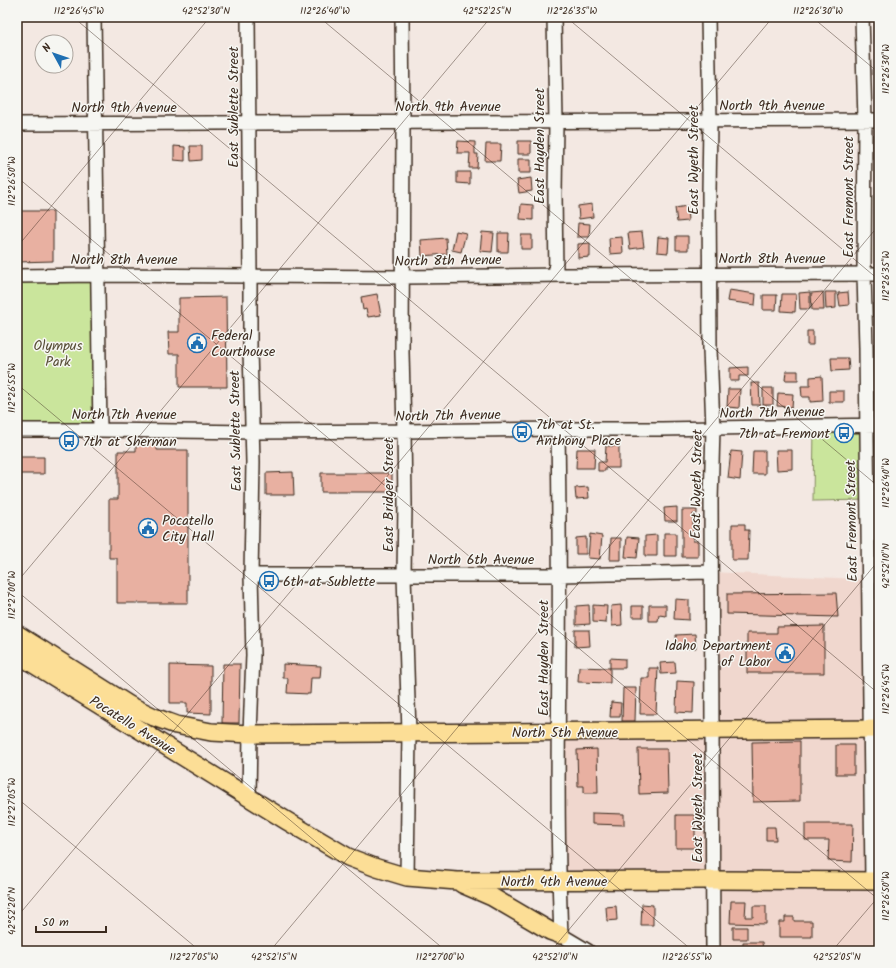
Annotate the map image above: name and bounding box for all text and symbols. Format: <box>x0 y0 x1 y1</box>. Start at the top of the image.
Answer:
text: 112°26'45"W <box>54 3 104 19</box>
text: 42°52'30"N <box>182 3 230 19</box>
text: 112°26'40"W <box>300 3 350 19</box>
text: 42°52'25"N <box>463 3 512 19</box>
text: 112°26'35"W <box>547 3 597 19</box>
text: 112°26'30"W <box>793 3 843 19</box>
north arrow <box>34 34 74 74</box>
text: N <box>38 40 56 57</box>
text: 112°26'30"W <box>878 44 894 94</box>
street label: East Sublette Street <box>223 46 245 168</box>
street label: East Hayden Street <box>529 87 551 204</box>
street label: North 9th Avenue <box>719 95 825 117</box>
street label: North 9th Avenue <box>395 96 501 118</box>
street label: North 9th Avenue <box>71 97 177 119</box>
street label: East Wyeth Street <box>683 105 705 215</box>
street label: East Fremont Street <box>838 136 860 258</box>
text: 112°26'50"W <box>4 156 20 206</box>
street label: North 8th Avenue <box>718 248 826 270</box>
street label: North 8th Avenue <box>70 249 178 271</box>
street label: North 8th Avenue <box>394 249 502 273</box>
text: 112°26'35"W <box>878 251 894 301</box>
place label: Federal Courthouse <box>211 325 276 363</box>
public building icon: Federal Courthouse <box>186 332 208 354</box>
park label: Olympus Park <box>33 335 83 373</box>
text: 112°26'55"W <box>4 363 20 413</box>
street label: East Sublette Street <box>224 370 248 492</box>
street label: North 7th Avenue <box>719 401 825 425</box>
street label: North 7th Avenue <box>71 404 177 426</box>
street label: North 7th Avenue <box>395 404 501 428</box>
place label: 7th at St. Anthony Place <box>536 414 622 452</box>
bus stop icon: 7th at St. Anthony Place <box>511 421 533 443</box>
bus stop icon: 7th at Fremont <box>833 422 855 444</box>
place label: 7th at Fremont <box>739 423 831 445</box>
street label: East Wyeth Street <box>685 428 709 539</box>
bus stop icon: 7th at Sherman <box>58 430 80 452</box>
place label: 7th at Sherman <box>83 431 177 453</box>
street label: East Bridger Street <box>378 437 400 552</box>
text: 112°26'40"W <box>878 458 894 508</box>
street label: East Fremont Street <box>840 459 864 582</box>
place label: Pocatello City Hall <box>162 510 215 548</box>
public building icon: Pocatello City Hall <box>137 517 159 539</box>
text: 42°52'10"N <box>878 543 894 589</box>
street label: North 6th Avenue <box>428 549 535 571</box>
bus stop icon: 6th at Sublette <box>258 570 280 592</box>
text: 112°27'00"W <box>4 571 20 619</box>
place label: 6th at Sublette <box>283 571 376 593</box>
street label: East Hayden Street <box>533 599 555 716</box>
place label: Idaho Department of Labor <box>665 635 772 673</box>
public building icon: Idaho Department of Labor <box>774 642 796 664</box>
text: 112°26'45"W <box>878 664 894 714</box>
street label: Pocatello Avenue <box>85 690 181 762</box>
street label: North 5th Avenue <box>512 722 619 744</box>
street label: East Wyeth Street <box>687 753 709 863</box>
text: 112°27'05"W <box>4 777 20 826</box>
street label: North 4th Avenue <box>501 871 608 893</box>
text: 112°26'50"W <box>878 871 894 921</box>
text: 42°52'20"N <box>4 887 20 935</box>
scale bar <box>36 908 106 934</box>
text: 50 m <box>42 913 69 932</box>
text: 112°27'05"W <box>170 949 219 965</box>
text: 42°52'15"N <box>251 949 297 965</box>
text: 112°27'00"W <box>416 949 464 965</box>
text: 42°52'10"N <box>532 949 578 965</box>
text: 112°26'55"W <box>662 949 712 965</box>
text: 42°52'05"N <box>813 949 861 965</box>

